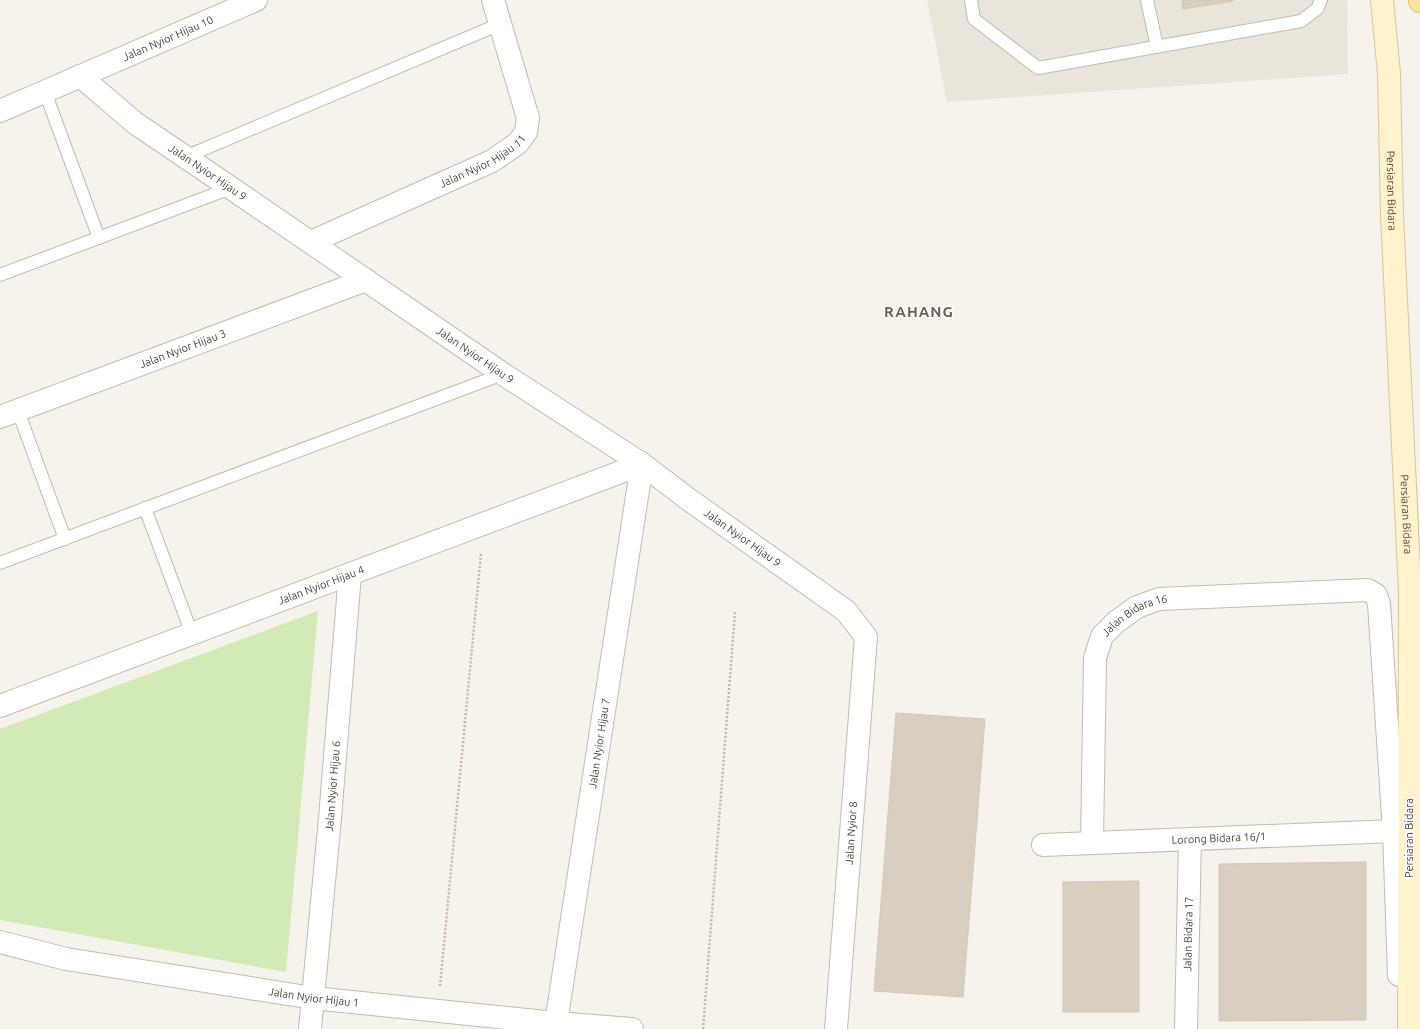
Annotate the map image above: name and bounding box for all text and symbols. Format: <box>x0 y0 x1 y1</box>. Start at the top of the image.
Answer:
street label: Jalan Nyior Hijau 10 <box>121 13 215 63</box>
street label: Jalan Nyior Hijau 11 <box>438 132 528 190</box>
street label: Jalan Nyior Hijau 9 <box>166 142 249 203</box>
street label: Persiaran Bidara <box>1385 151 1399 231</box>
district label: RAHANG <box>884 303 954 320</box>
street label: Jalan Nyior Hijau 9 <box>434 324 516 385</box>
street label: Jalan Nyior Hijau 3 <box>138 327 227 370</box>
street label: Persiaran Bidara <box>1398 474 1414 555</box>
street label: Jalan Nyior Hijau 9 <box>702 506 783 569</box>
street label: Jalan Nyior Hijau 4 <box>276 563 366 607</box>
street label: Jalan Bidara 16 <box>1099 593 1168 639</box>
street label: Jalan Nyior Hijau 7 <box>586 697 612 789</box>
street label: Jalan Nyior Hijau 6 <box>323 740 342 832</box>
street label: Persiaran Bidara <box>1403 798 1415 878</box>
street label: Jalan Nyior 8 <box>843 801 859 865</box>
street label: Lorong Bidara 16/1 <box>1171 830 1266 846</box>
street label: Jalan Bidara 17 <box>1181 896 1195 972</box>
street label: Jalan Nyior Hijau 1 <box>268 985 360 1009</box>

